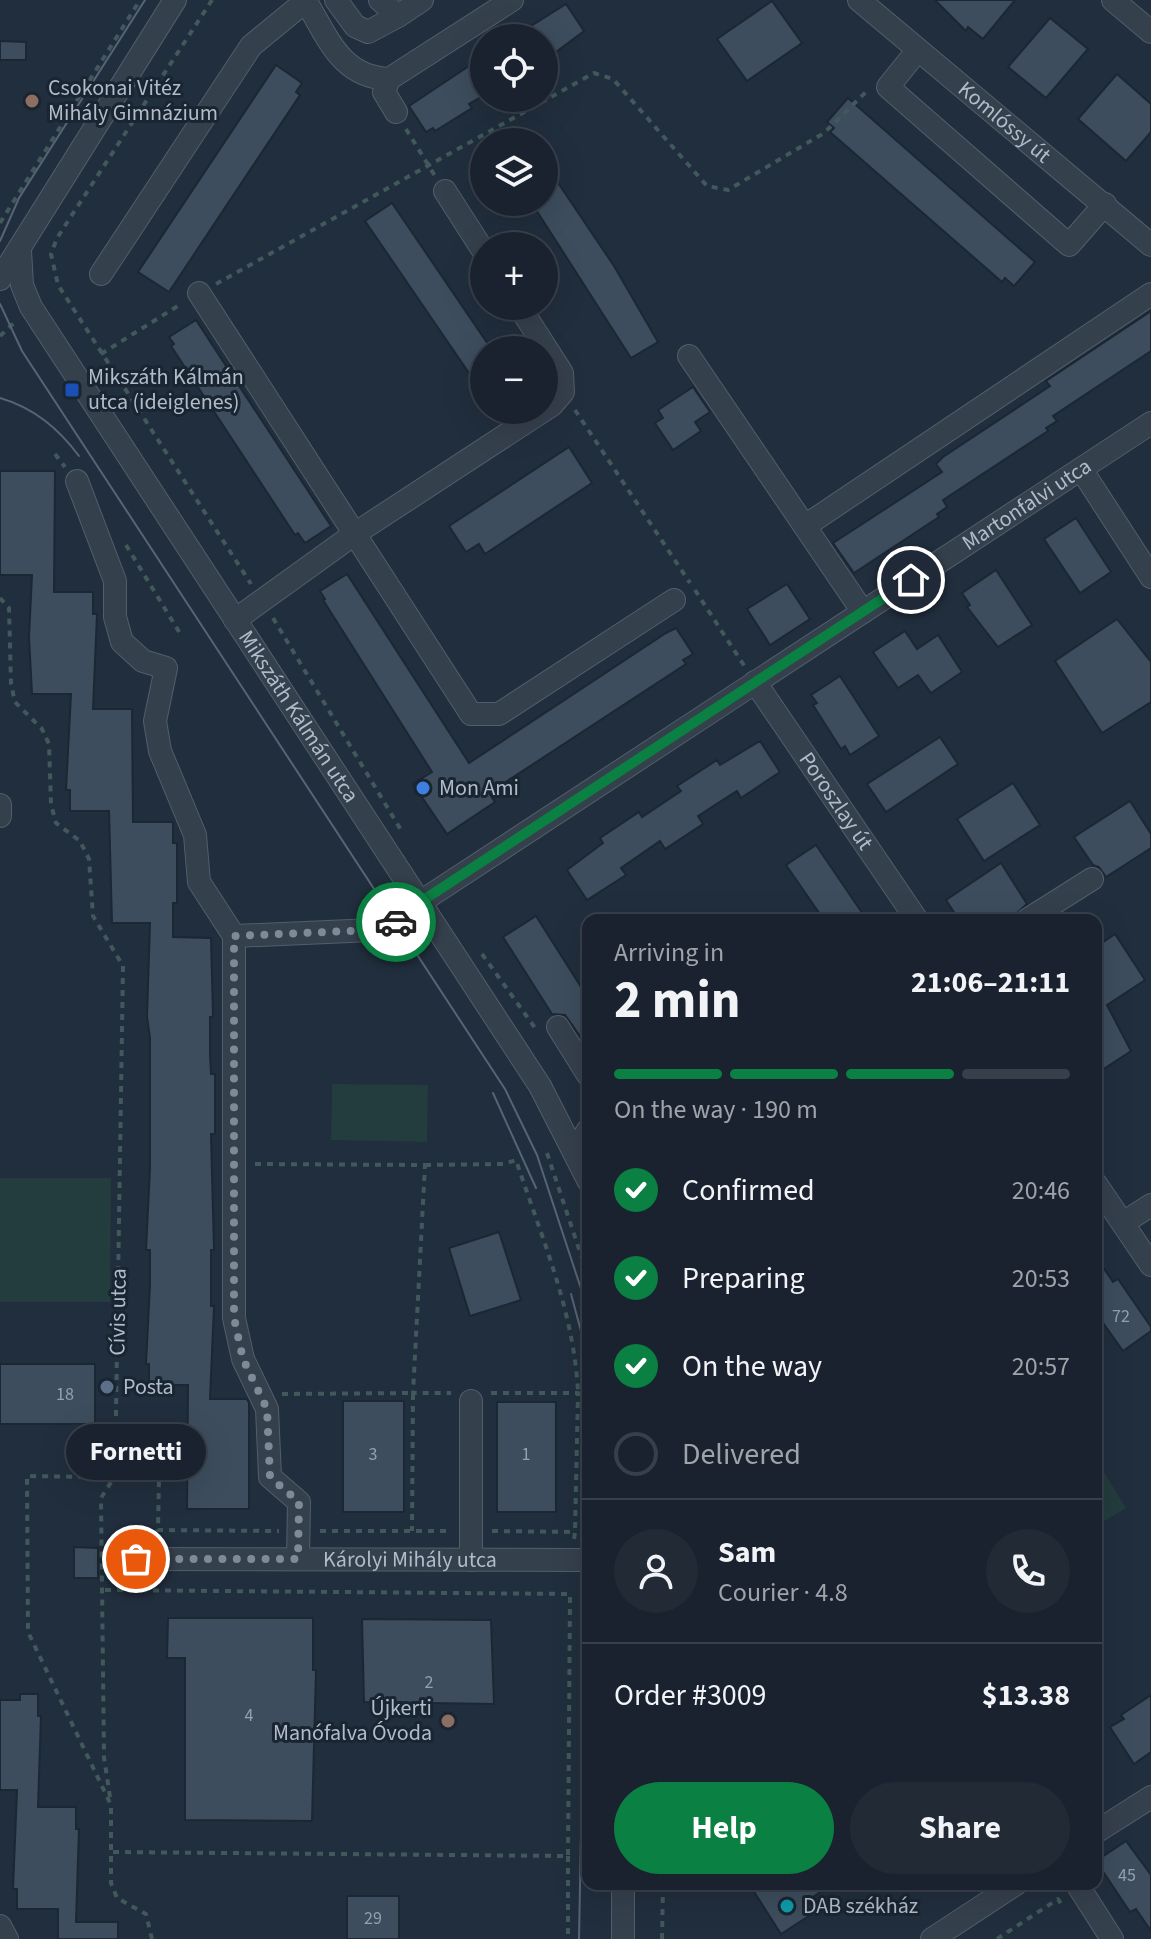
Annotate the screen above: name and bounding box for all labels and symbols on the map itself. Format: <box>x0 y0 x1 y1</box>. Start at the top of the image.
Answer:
place label: Csokonai Vitéz Mihály Gimnázium <box>48 72 218 129</box>
street label: Komlóssy út <box>951 74 1058 171</box>
marker: Csokonai Vitéz Mihály Gimnázium <box>23 92 41 110</box>
place label: Mikszáth Kálmán utca (ideiglenes) <box>88 361 244 418</box>
marker: Mikszáth Kálmán utca (ideiglenes) <box>63 381 81 399</box>
street label: Martonfalvi utca <box>956 450 1098 559</box>
pin <box>877 546 945 614</box>
street label: Mikszáth Kálmán utca <box>230 624 367 809</box>
street label: Poroszlay út <box>791 746 881 857</box>
place label: Mon Ami <box>439 772 519 804</box>
marker: Mon Ami <box>414 779 432 797</box>
courier <box>356 882 436 962</box>
street label: Cívis utca <box>101 1268 135 1356</box>
house number: 72 <box>1112 1304 1130 1329</box>
place label: Posta <box>123 1371 174 1403</box>
marker: Posta <box>98 1378 116 1396</box>
house number: 18 <box>56 1382 74 1407</box>
callout: Fornetti <box>66 1423 206 1479</box>
house number: 3 <box>369 1442 378 1467</box>
house number: 1 <box>522 1442 530 1467</box>
pin <box>102 1525 170 1593</box>
street label: Károlyi Mihály utca <box>323 1543 497 1576</box>
house number: 2 <box>425 1670 434 1695</box>
place label: Újkerti Manófalva Óvoda <box>273 1692 432 1749</box>
house number: 4 <box>245 1703 254 1728</box>
marker: Újkerti Manófalva Óvoda <box>439 1712 457 1730</box>
house number: 45 <box>1118 1863 1136 1888</box>
place label: DAB székház <box>803 1890 918 1922</box>
marker: DAB székház <box>778 1897 796 1915</box>
house number: 29 <box>364 1906 382 1931</box>

